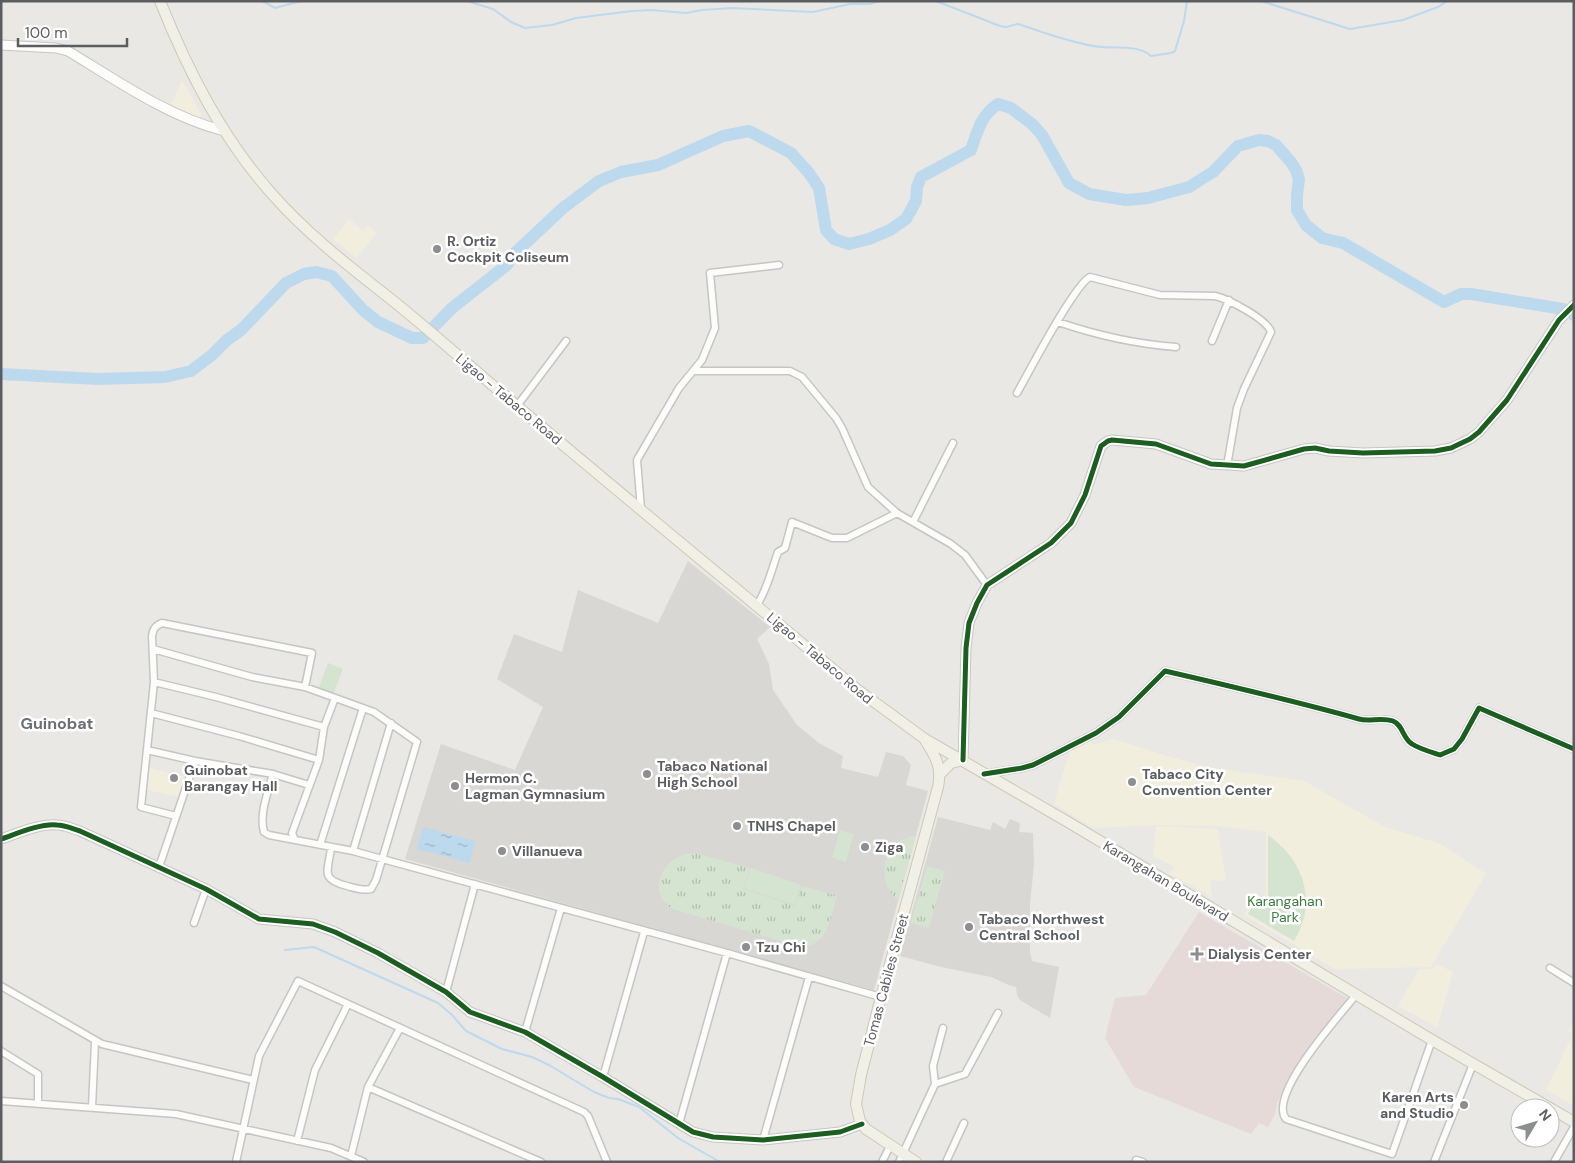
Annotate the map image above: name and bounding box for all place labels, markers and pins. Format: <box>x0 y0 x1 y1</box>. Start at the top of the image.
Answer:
place label: R. Ortiz Cockpit Coliseum <box>447 232 569 266</box>
marker: R. Ortiz Cockpit Coliseum <box>431 243 443 255</box>
place label: Tabaco National High School <box>657 757 767 791</box>
place label: Guinobat Barangay Hall <box>184 761 277 795</box>
place label: Tabaco City Convention Center <box>1142 765 1272 799</box>
marker: Tabaco National High School <box>641 768 653 780</box>
place label: Hermon C. Lagman Gymnasium <box>465 769 605 803</box>
marker: Guinobat Barangay Hall <box>168 772 180 784</box>
marker: Tabaco City Convention Center <box>1126 776 1138 788</box>
marker: Hermon C. Lagman Gymnasium <box>449 780 461 792</box>
place label: TNHS Chapel <box>747 817 836 835</box>
marker: TNHS Chapel <box>731 820 743 832</box>
place label: Ziga <box>875 838 903 856</box>
marker: Ziga <box>859 841 871 853</box>
place label: Villanueva <box>512 842 583 860</box>
marker: Villanueva <box>496 845 508 857</box>
place label: Tabaco Northwest Central School <box>979 910 1104 944</box>
marker: Tabaco Northwest Central School <box>963 921 975 933</box>
place label: Tzu Chi <box>756 938 806 956</box>
marker: Tzu Chi <box>740 941 752 953</box>
place label: Dialysis Center <box>1208 945 1312 963</box>
marker: Dialysis Center <box>1190 947 1204 961</box>
place label: Karen Arts and Studio <box>1380 1088 1454 1122</box>
marker: Karen Arts and Studio <box>1458 1099 1470 1111</box>

